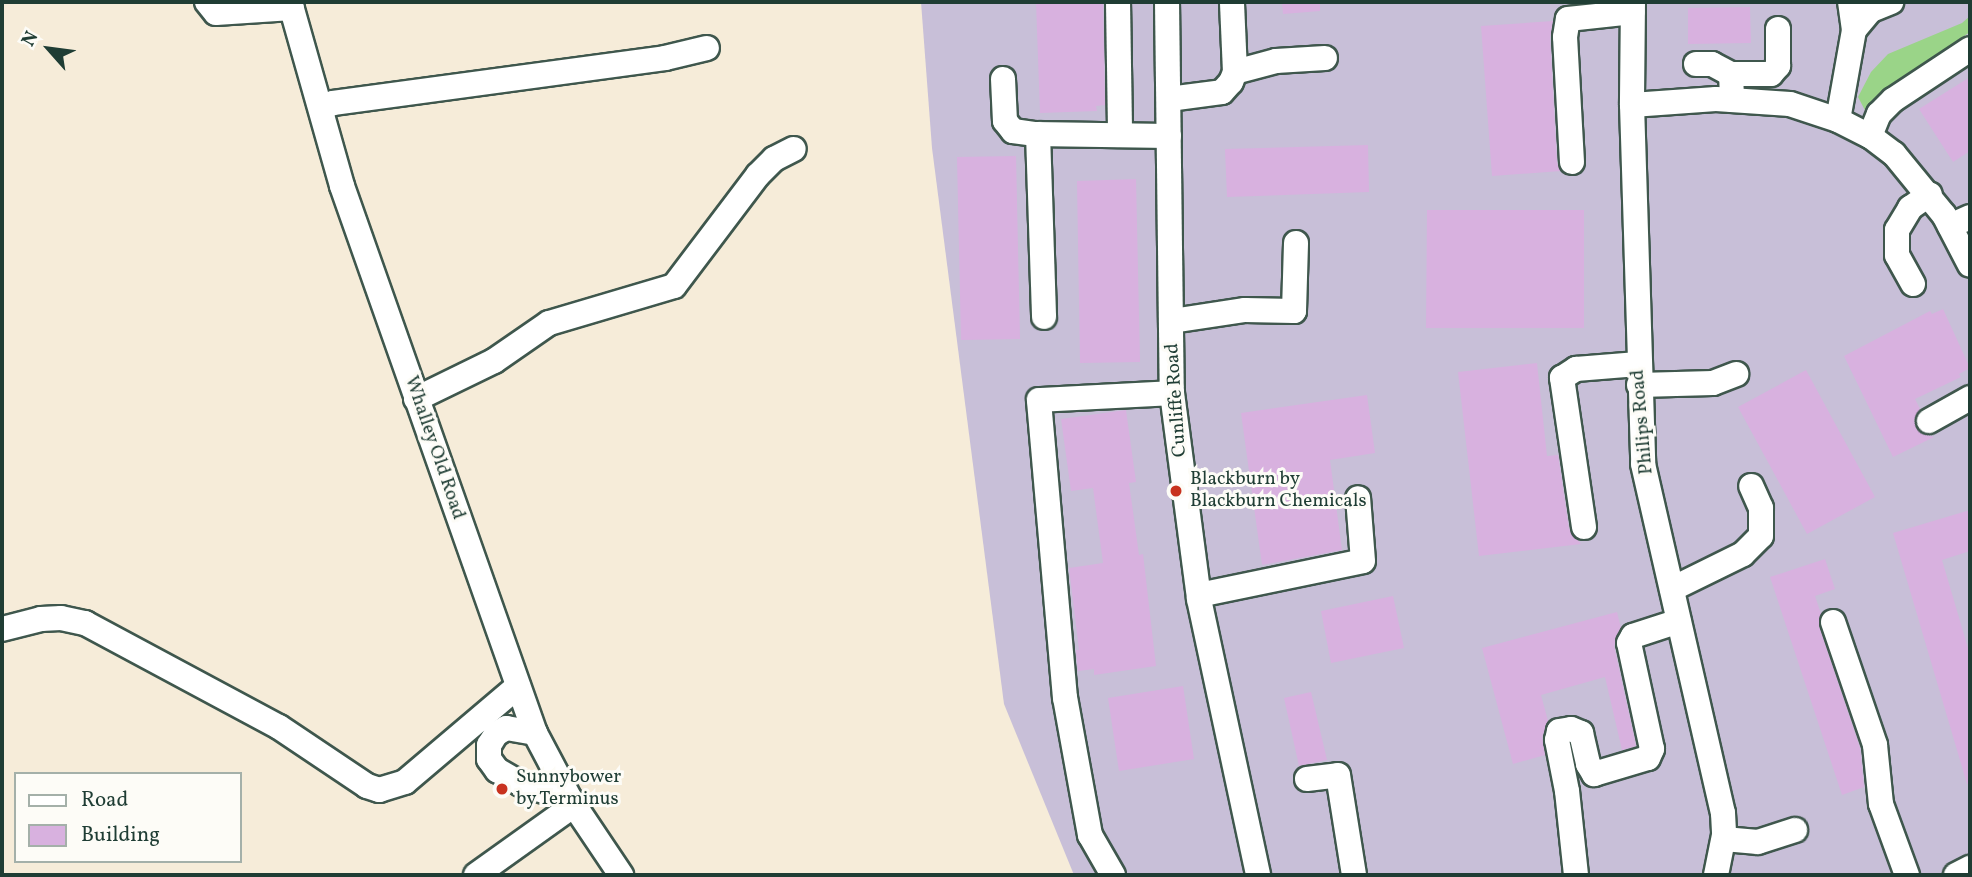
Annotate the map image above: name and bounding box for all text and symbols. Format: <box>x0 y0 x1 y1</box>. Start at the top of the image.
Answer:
north arrow <box>14 14 84 84</box>
text: N <box>16 27 45 51</box>
street label: Cunliffe Road <box>1162 342 1192 458</box>
street label: Philips Road <box>1627 369 1659 475</box>
street label: Whalley Old Road <box>399 373 469 523</box>
place label: Blackburn by Blackburn Chemicals <box>1190 469 1367 513</box>
marker: Blackburn by Blackburn Chemicals <box>1168 483 1184 499</box>
place label: Sunnybower by Terminus <box>516 767 621 811</box>
legend <box>14 772 242 863</box>
marker: Sunnybower by Terminus <box>494 781 510 797</box>
text: Road <box>81 786 128 815</box>
text: Building <box>81 821 160 850</box>

